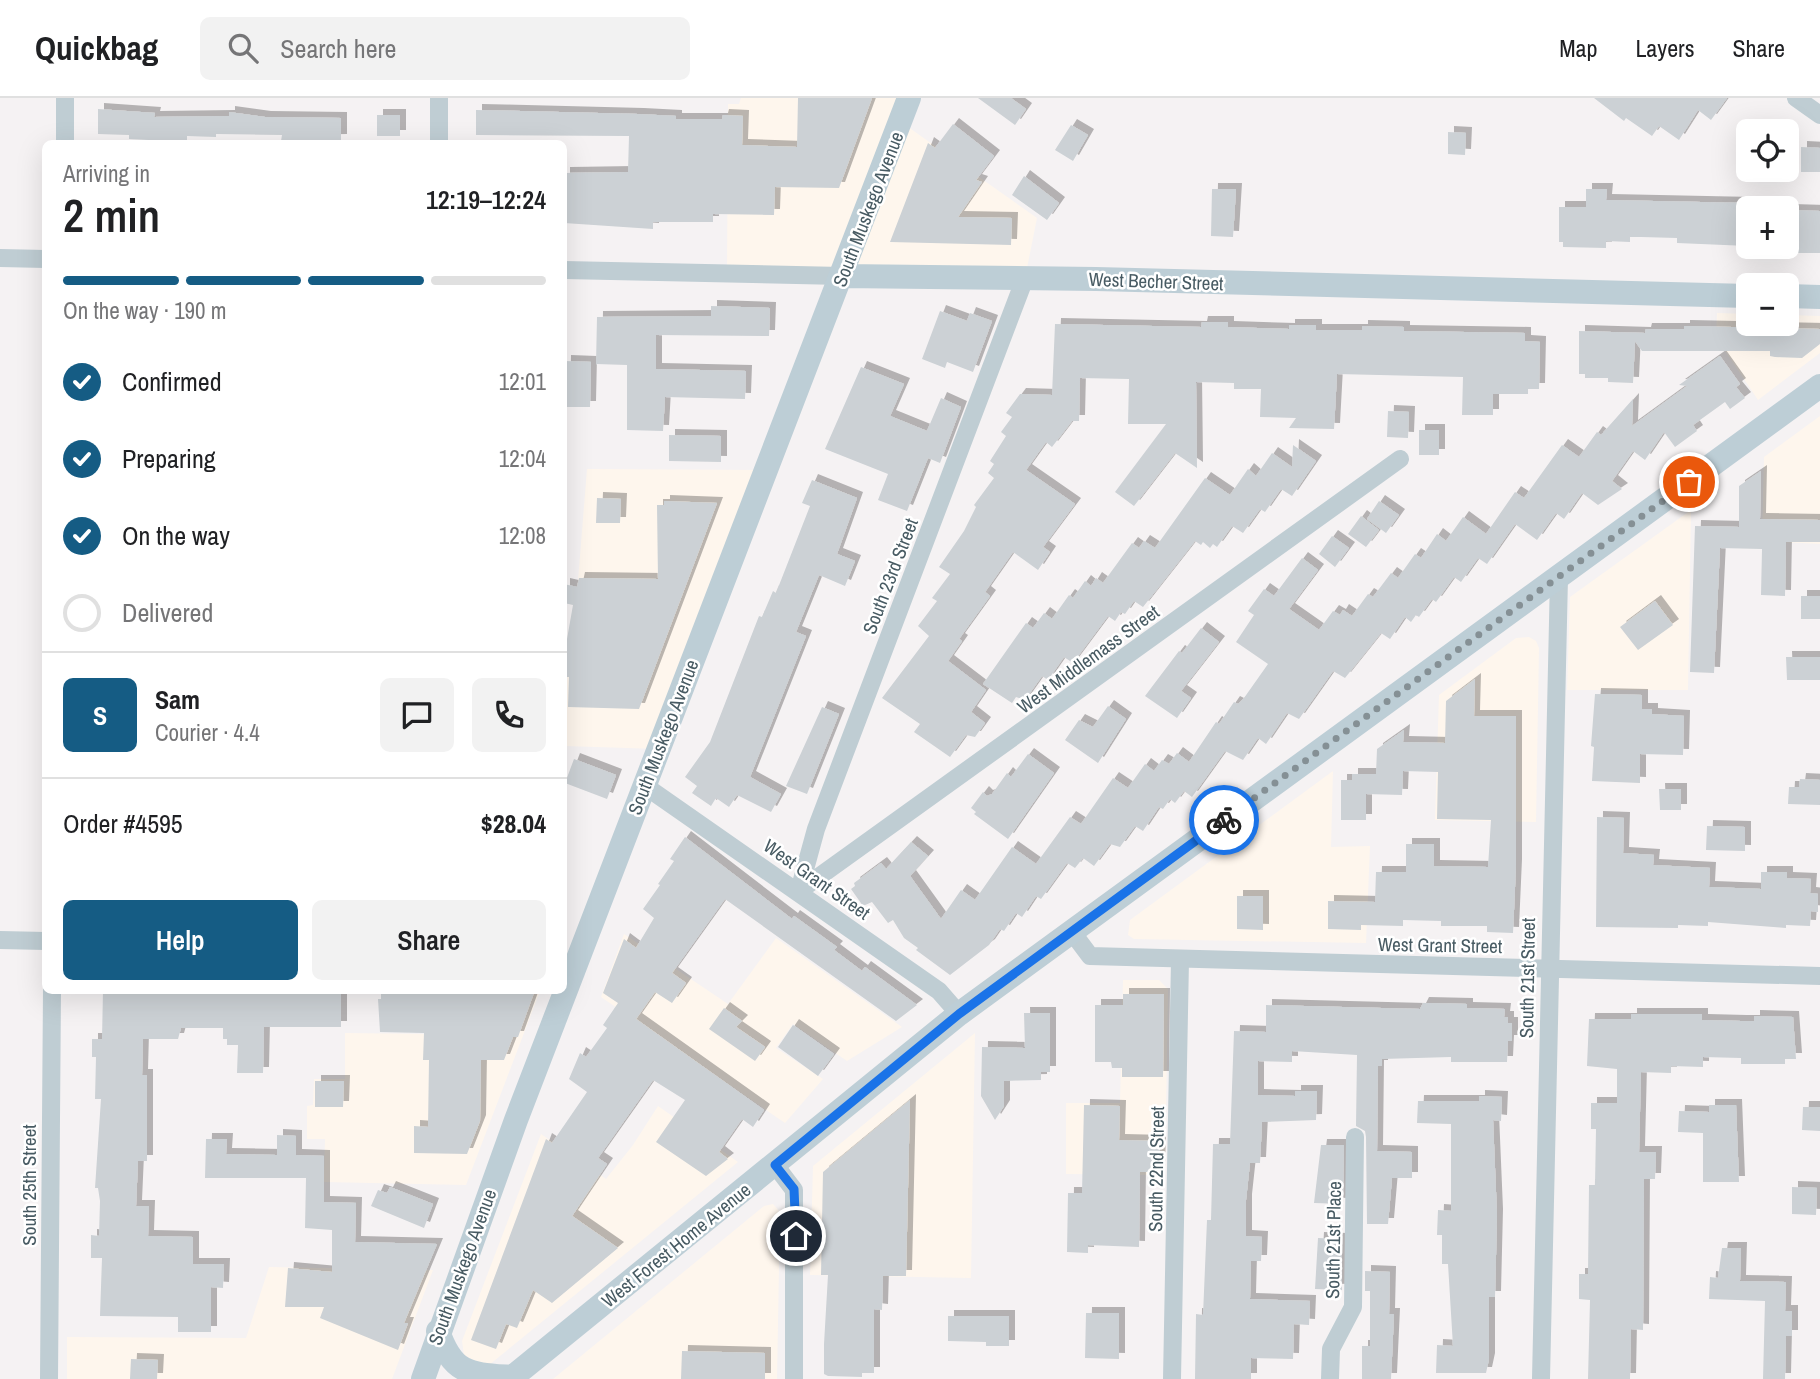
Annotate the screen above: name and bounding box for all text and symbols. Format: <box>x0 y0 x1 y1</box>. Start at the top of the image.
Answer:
search box <box>200 17 690 80</box>
text: Quickbag <box>35 26 158 70</box>
icon: search <box>224 29 262 67</box>
text: Search here <box>280 31 396 66</box>
text: Map <box>1559 32 1597 64</box>
text: Layers <box>1635 32 1694 64</box>
text: Share <box>1732 32 1785 64</box>
map controls <box>1736 119 1799 336</box>
button: locate <box>1736 119 1799 182</box>
street label: South Muskego Avenue <box>826 128 910 290</box>
text: Arriving in <box>63 158 150 189</box>
text: 12:19–12:24 <box>426 182 546 217</box>
text: 2 min <box>63 184 160 246</box>
button: + <box>1736 196 1799 259</box>
street label: West Becher Street <box>1088 266 1224 296</box>
button: − <box>1736 273 1799 336</box>
text: On the way · 190 m <box>63 295 227 326</box>
icon: check <box>63 363 101 401</box>
text: Confirmed <box>122 364 222 399</box>
text: 12:01 <box>499 366 546 397</box>
icon: check <box>63 440 101 478</box>
text: Preparing <box>122 441 216 476</box>
text: 12:04 <box>499 443 546 474</box>
pin <box>1659 452 1719 512</box>
icon: bag <box>1670 463 1708 501</box>
street label: South 23rd Street <box>856 514 924 638</box>
icon: check <box>63 517 101 555</box>
text: On the way <box>122 518 230 553</box>
text: 12:08 <box>499 520 546 551</box>
text: Delivered <box>122 595 213 630</box>
street label: West Middlemass Street <box>1012 598 1165 719</box>
street label: South Muskego Avenue <box>621 656 705 818</box>
button: chat <box>380 678 454 752</box>
button: phone <box>472 678 546 752</box>
text: Sam <box>155 682 200 717</box>
text: S <box>93 698 107 733</box>
text: Courier · 4.4 <box>155 717 260 748</box>
courier <box>1189 785 1259 855</box>
icon: bike <box>1205 801 1243 839</box>
text: Order #4595 <box>63 806 183 841</box>
text: $28.04 <box>481 806 546 841</box>
street label: West Grant Street <box>759 833 876 926</box>
button: Help <box>63 900 298 980</box>
button: Share <box>312 900 546 980</box>
street label: South 21st Street <box>1513 917 1541 1038</box>
street label: West Grant Street <box>1378 931 1503 959</box>
street label: South 22nd Street <box>1142 1105 1170 1232</box>
street label: South 25th Street <box>16 1124 42 1246</box>
street label: West Forest Home Avenue <box>596 1177 756 1313</box>
street label: South 21st Place <box>1319 1181 1347 1299</box>
street label: South Muskego Avenue <box>422 1185 502 1349</box>
pin <box>766 1206 826 1266</box>
icon: home <box>777 1217 815 1255</box>

